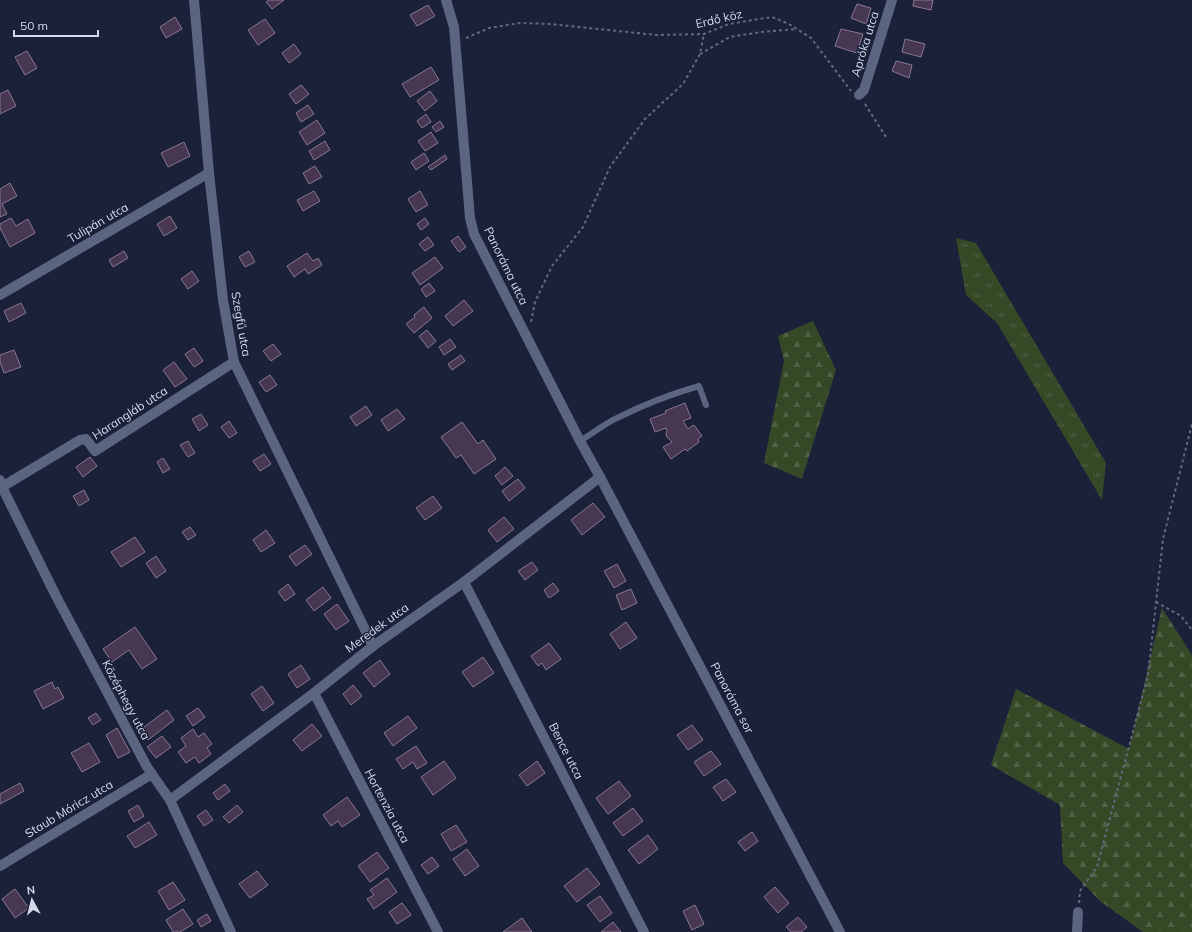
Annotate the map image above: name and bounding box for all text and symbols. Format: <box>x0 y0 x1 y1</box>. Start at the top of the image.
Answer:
street label: Erdő köz <box>694 6 744 31</box>
street label: Apróka utca <box>847 9 882 78</box>
scale bar <box>14 12 98 38</box>
text: 50 m <box>20 18 48 33</box>
street label: Tulipán utca <box>65 199 131 246</box>
street label: Panoráma utca <box>481 224 532 307</box>
street label: Szegfű utca <box>228 290 255 358</box>
street label: Harangláb utca <box>89 383 170 442</box>
street label: Meredek utca <box>342 600 411 656</box>
street label: Középhegy utca <box>99 657 154 742</box>
street label: Panoráma sor <box>707 660 758 736</box>
street label: Bence utca <box>546 720 587 782</box>
street label: Hortenzia utca <box>362 766 413 845</box>
street label: Staub Móricz utca <box>22 776 115 841</box>
north arrow <box>12 880 52 920</box>
text: N <box>26 883 36 898</box>

